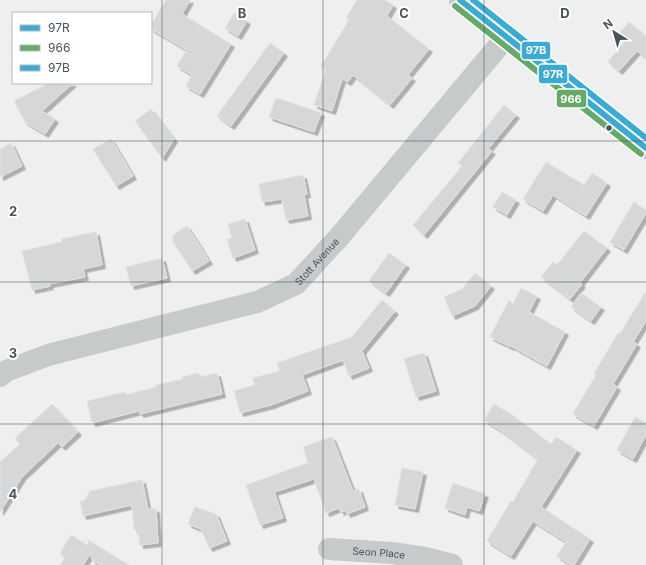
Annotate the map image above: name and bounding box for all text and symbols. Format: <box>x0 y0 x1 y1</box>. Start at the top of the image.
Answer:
text: B <box>238 5 247 21</box>
text: C <box>399 5 409 21</box>
text: D <box>560 5 570 21</box>
legend <box>12 12 152 84</box>
north arrow <box>594 12 634 52</box>
text: N <box>600 16 616 32</box>
text: 97R <box>48 20 70 35</box>
text: 966 <box>48 40 70 55</box>
line badge: 97B <box>521 41 551 60</box>
text: 97B <box>526 43 546 57</box>
text: 97B <box>48 60 70 75</box>
line badge: 97R <box>538 64 568 84</box>
text: 97R <box>543 67 563 81</box>
line badge: 966 <box>556 89 587 108</box>
text: 966 <box>560 92 582 106</box>
unlabelled marker <box>604 123 614 133</box>
text: 2 <box>9 203 17 219</box>
street label: Stott Avenue <box>292 235 342 288</box>
text: 3 <box>9 345 17 361</box>
text: 4 <box>9 486 18 502</box>
street label: Seon Place <box>352 545 406 561</box>

